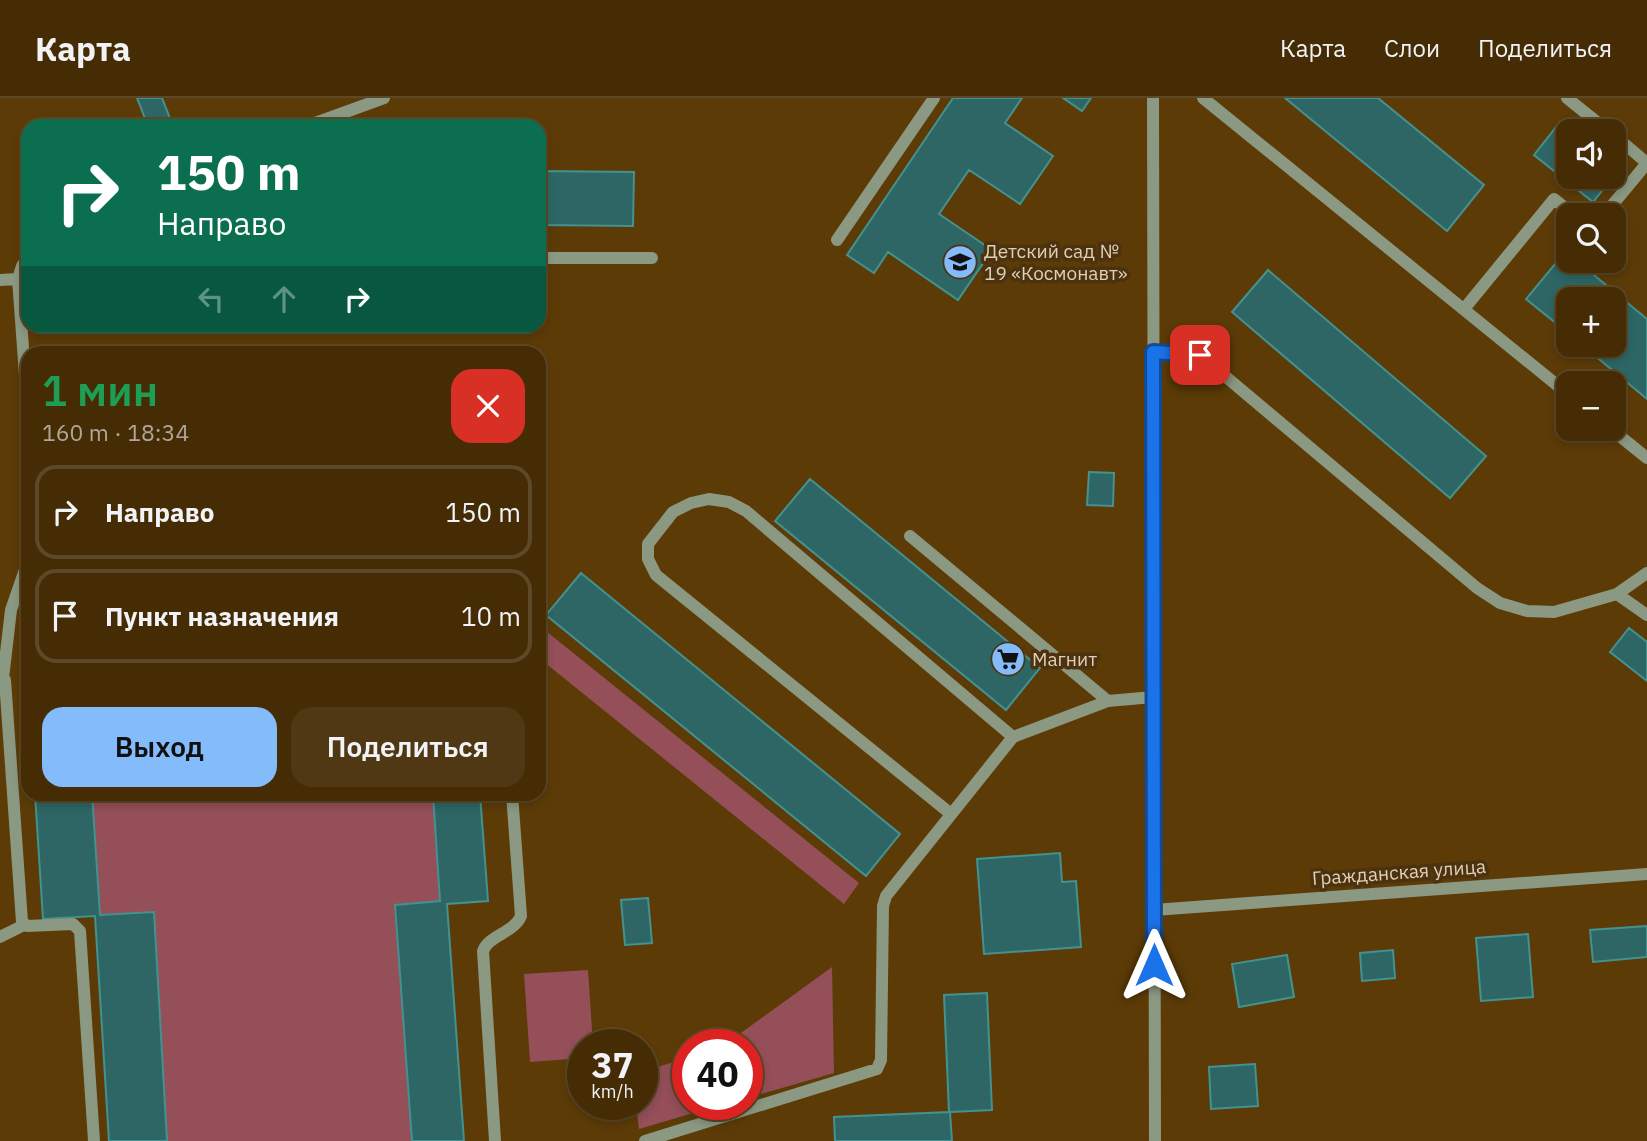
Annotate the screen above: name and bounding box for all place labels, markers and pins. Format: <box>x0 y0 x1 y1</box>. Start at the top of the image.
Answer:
place label: Детский сад № 19 «Космонавт» <box>984 239 1128 285</box>
school or university icon: Детский сад № 19 «Космонавт» <box>941 243 979 281</box>
pin <box>1170 325 1230 385</box>
supermarket icon: Магнит <box>989 640 1027 678</box>
place label: Магнит <box>1032 647 1097 671</box>

